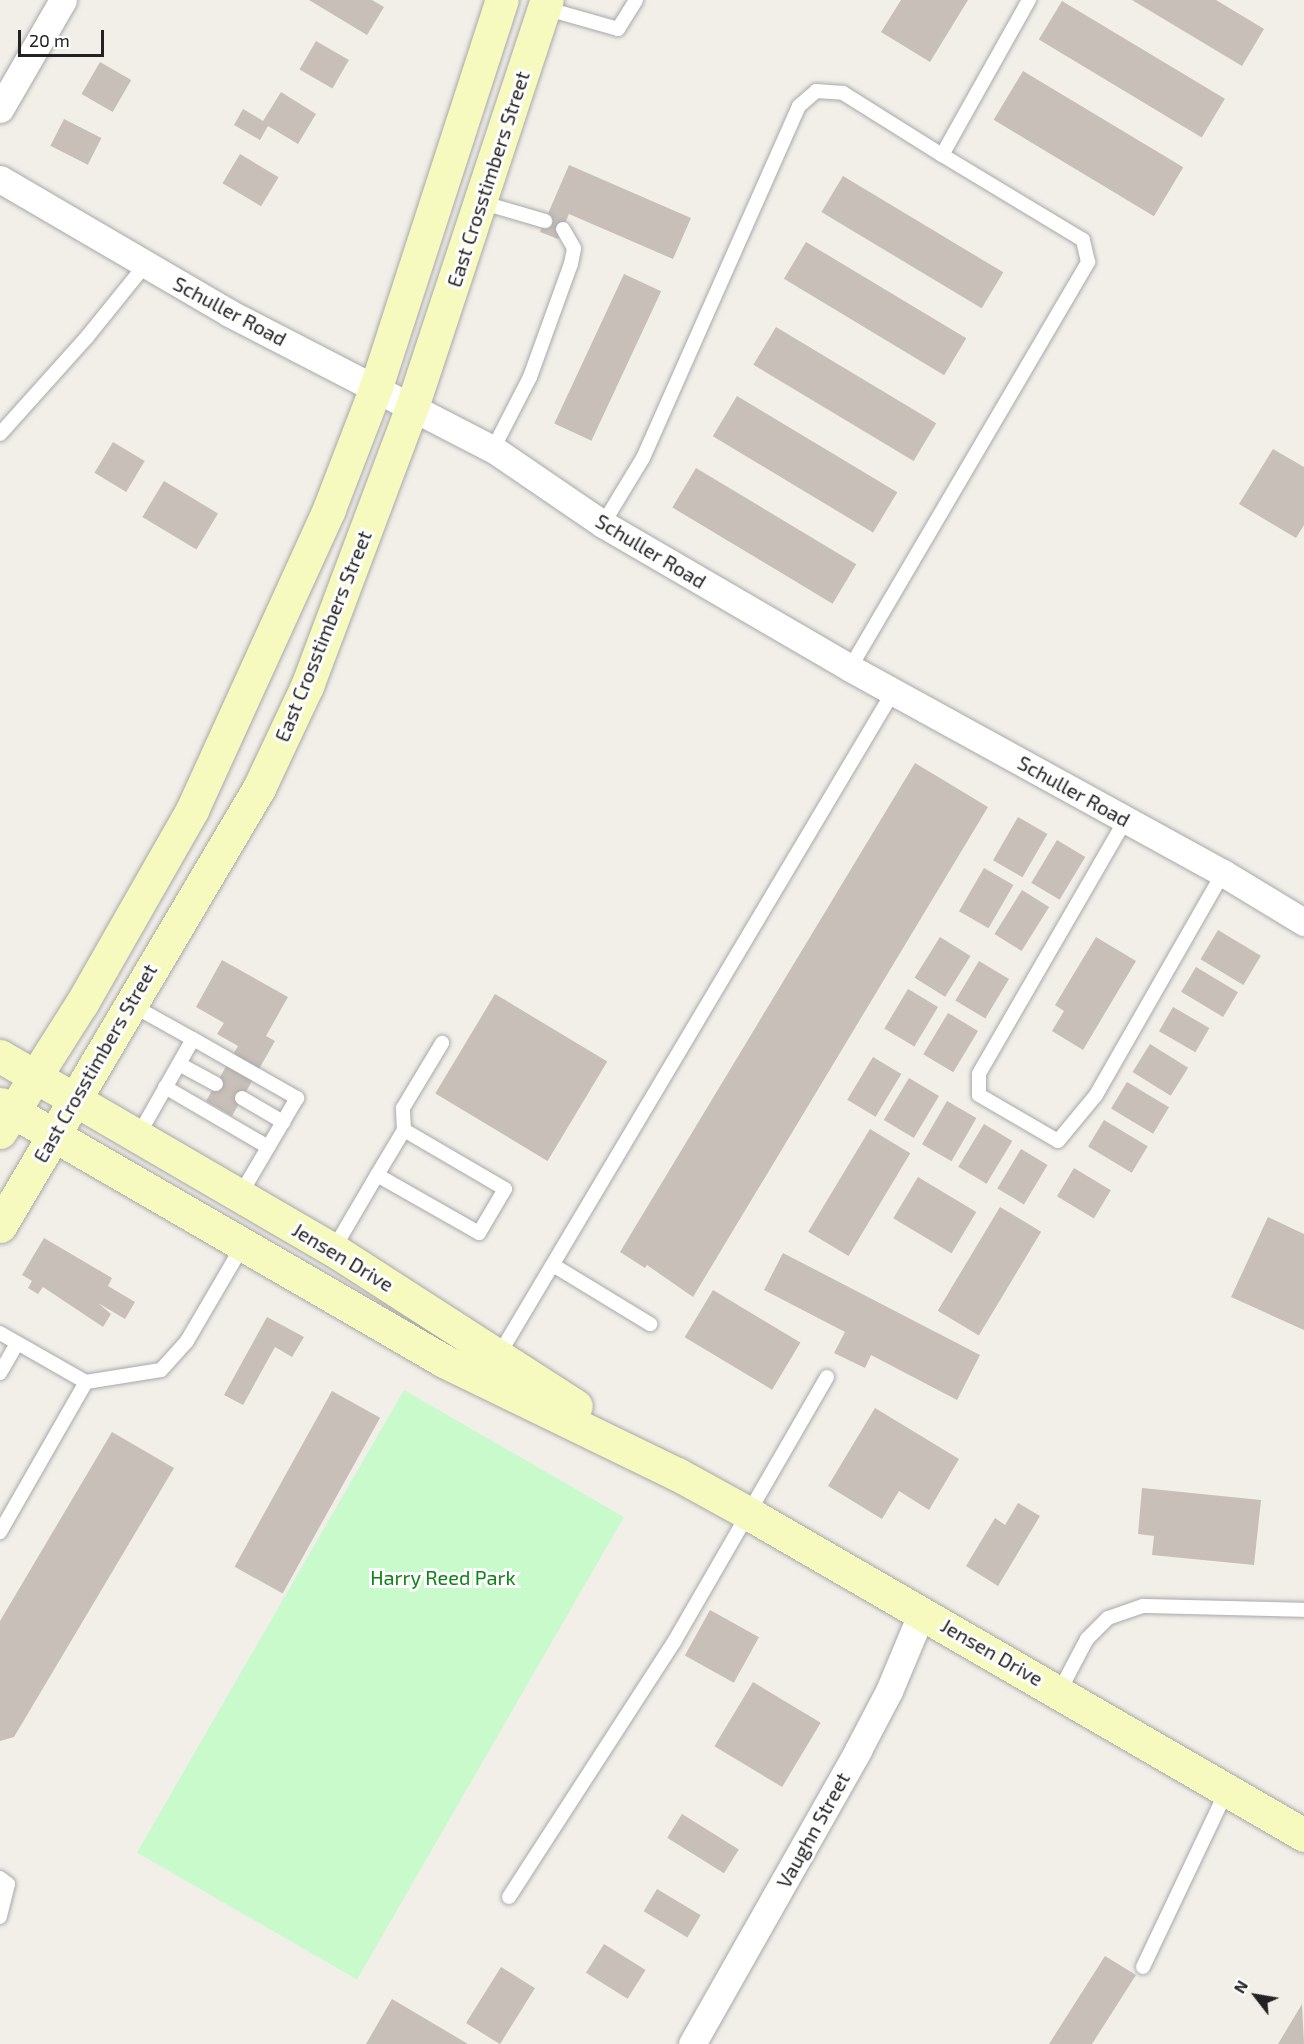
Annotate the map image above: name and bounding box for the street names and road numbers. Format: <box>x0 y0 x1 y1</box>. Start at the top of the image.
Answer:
street label: East Crosstimbers Street <box>442 68 534 290</box>
street label: Schuller Road <box>169 271 291 351</box>
street label: Schuller Road <box>591 508 711 594</box>
street label: East Crosstimbers Street <box>270 527 376 745</box>
street label: Schuller Road <box>1013 750 1135 832</box>
street label: East Crosstimbers Street <box>28 959 162 1167</box>
street label: Jensen Drive <box>288 1217 398 1297</box>
street label: Jensen Drive <box>937 1613 1047 1691</box>
street label: Vaughn Street <box>771 1768 855 1892</box>

